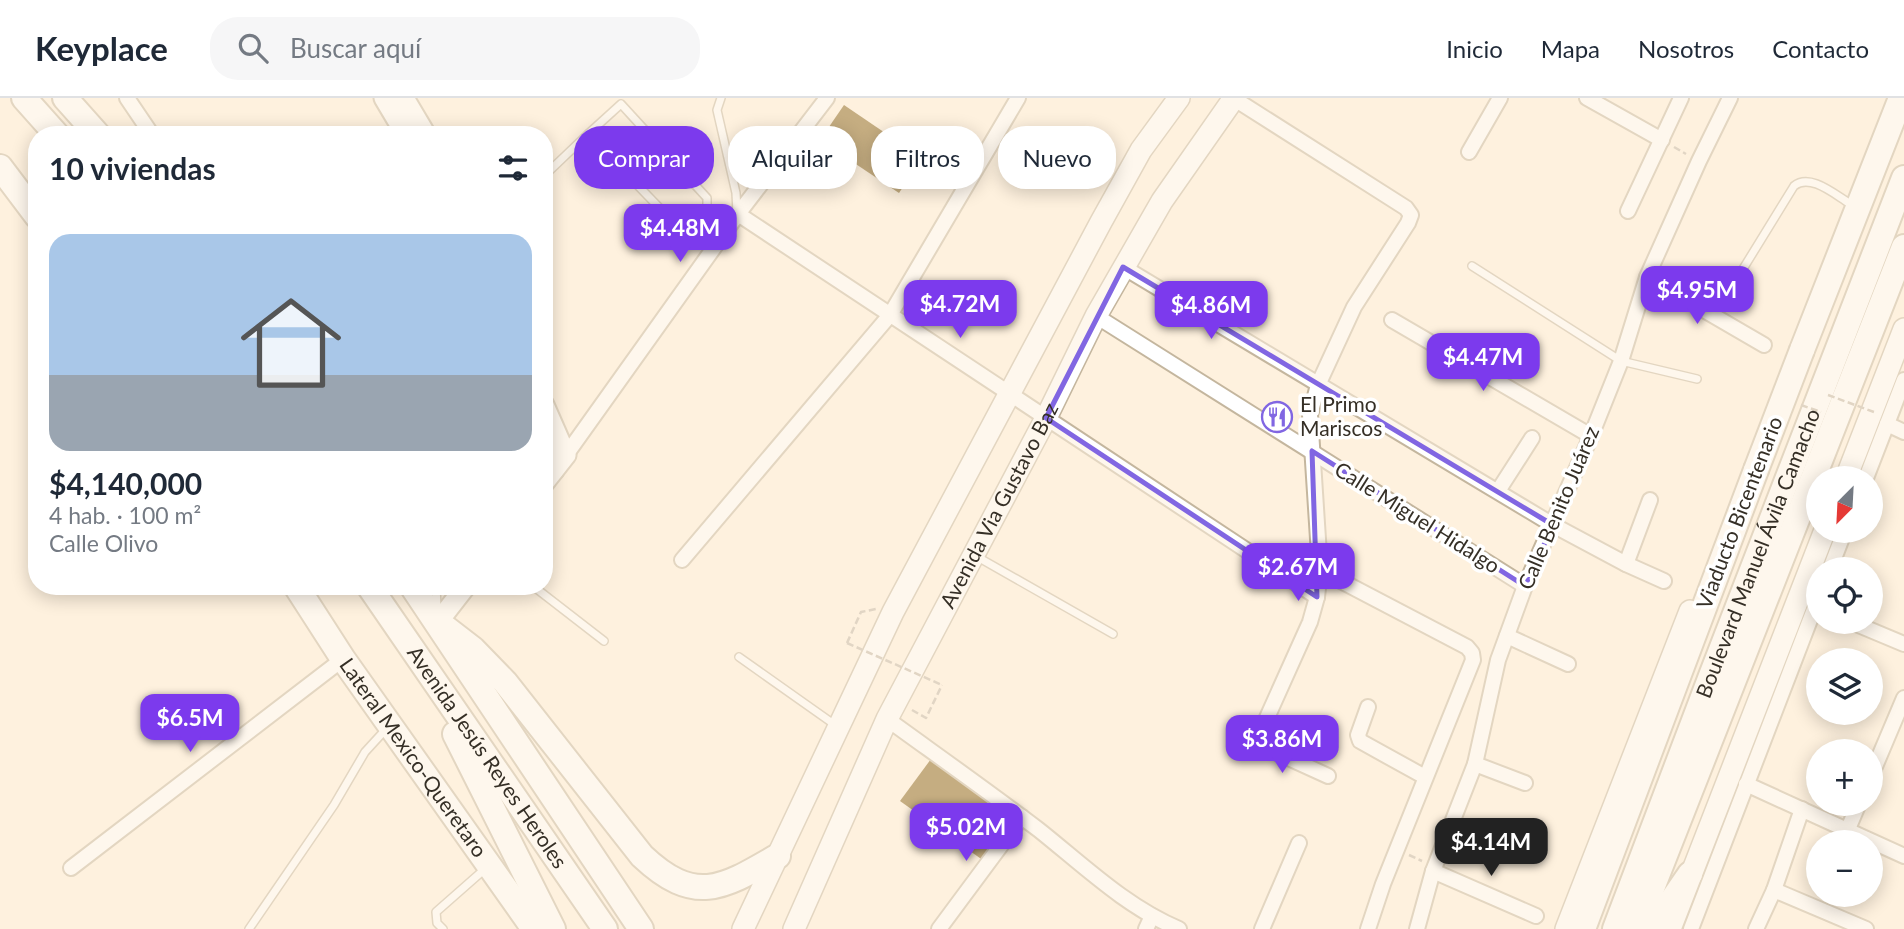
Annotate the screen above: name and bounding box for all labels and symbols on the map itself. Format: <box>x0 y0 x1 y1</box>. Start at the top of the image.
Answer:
pin: $4.48M <box>623 204 737 264</box>
pin: $4.95M <box>1640 266 1754 326</box>
pin: $4.72M <box>903 280 1017 340</box>
pin: $4.86M <box>1154 282 1268 341</box>
pin: $4.47M <box>1426 334 1540 393</box>
place label: El Primo Mariscos <box>1300 391 1382 440</box>
street label: Avenida Via Gustavo Baz <box>934 398 1063 612</box>
restaurant icon: El Primo Mariscos <box>1260 400 1294 434</box>
street label: Boulevard Manuel Ávila Camacho <box>1690 405 1824 701</box>
street label: Viaducto Bicentenario <box>1690 413 1787 612</box>
street label: Calle Benito Juárez <box>1512 422 1603 593</box>
street label: Calle Miguel Hidalgo <box>1331 456 1505 578</box>
north arrow <box>1806 466 1883 542</box>
pin: $2.67M <box>1241 544 1355 603</box>
street label: Avenida Jesús Reyes Heroles <box>403 641 573 872</box>
street label: Lateral Mexico-Queretaro <box>335 653 493 861</box>
pin: $6.5M <box>141 694 239 754</box>
pin: $3.86M <box>1225 716 1339 775</box>
pin: $5.02M <box>909 804 1023 863</box>
pin: $4.14M <box>1434 818 1548 878</box>

